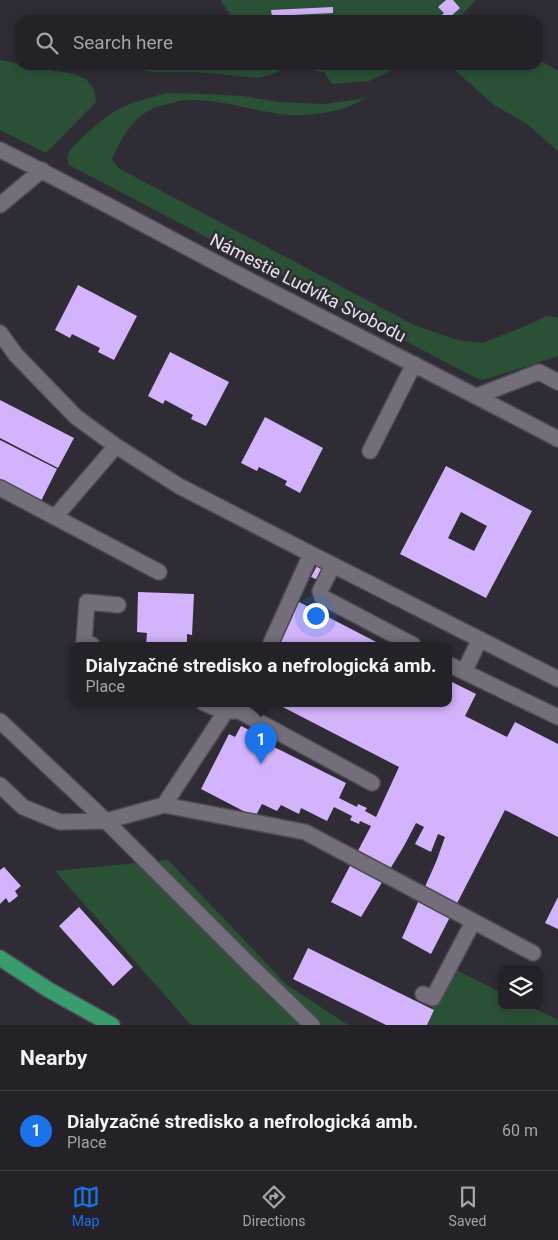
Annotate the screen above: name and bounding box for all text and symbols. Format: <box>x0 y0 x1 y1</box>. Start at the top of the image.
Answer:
search box <box>15 15 543 70</box>
icon: search <box>33 29 61 57</box>
text: Search here <box>73 31 173 54</box>
street label: Námestie Ludvíka Svobodu <box>207 229 410 346</box>
your location <box>303 603 329 629</box>
popup <box>70 642 452 707</box>
text: Dialyzačné stredisko a nefrologická amb. <box>85 654 437 677</box>
text: Place <box>85 677 125 696</box>
pin: 1 <box>245 723 277 764</box>
map controls <box>498 965 543 1010</box>
button: layers <box>498 965 543 1010</box>
text: Nearby <box>20 1046 87 1070</box>
text: Dialyzačné stredisko a nefrologická amb. <box>67 1110 418 1133</box>
text: 1 <box>31 1121 41 1140</box>
text: 60 m <box>502 1121 538 1140</box>
text: Place <box>67 1133 107 1152</box>
tab: Map <box>72 1183 100 1229</box>
tab: Directions <box>243 1183 306 1229</box>
tab: Saved <box>449 1183 486 1229</box>

